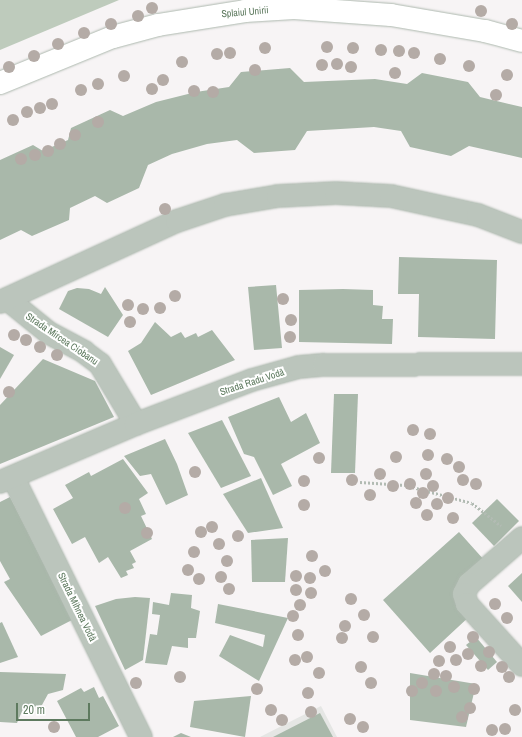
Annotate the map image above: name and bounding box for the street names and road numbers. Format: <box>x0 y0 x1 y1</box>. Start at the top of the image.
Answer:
street label: Splaiul Unirii <box>221 4 269 20</box>
street label: Strada Mircea Ciobanu <box>24 310 100 368</box>
street label: Strada Radu Vodă <box>218 366 286 398</box>
street label: Strada Mihnea Vodă <box>55 571 99 643</box>

